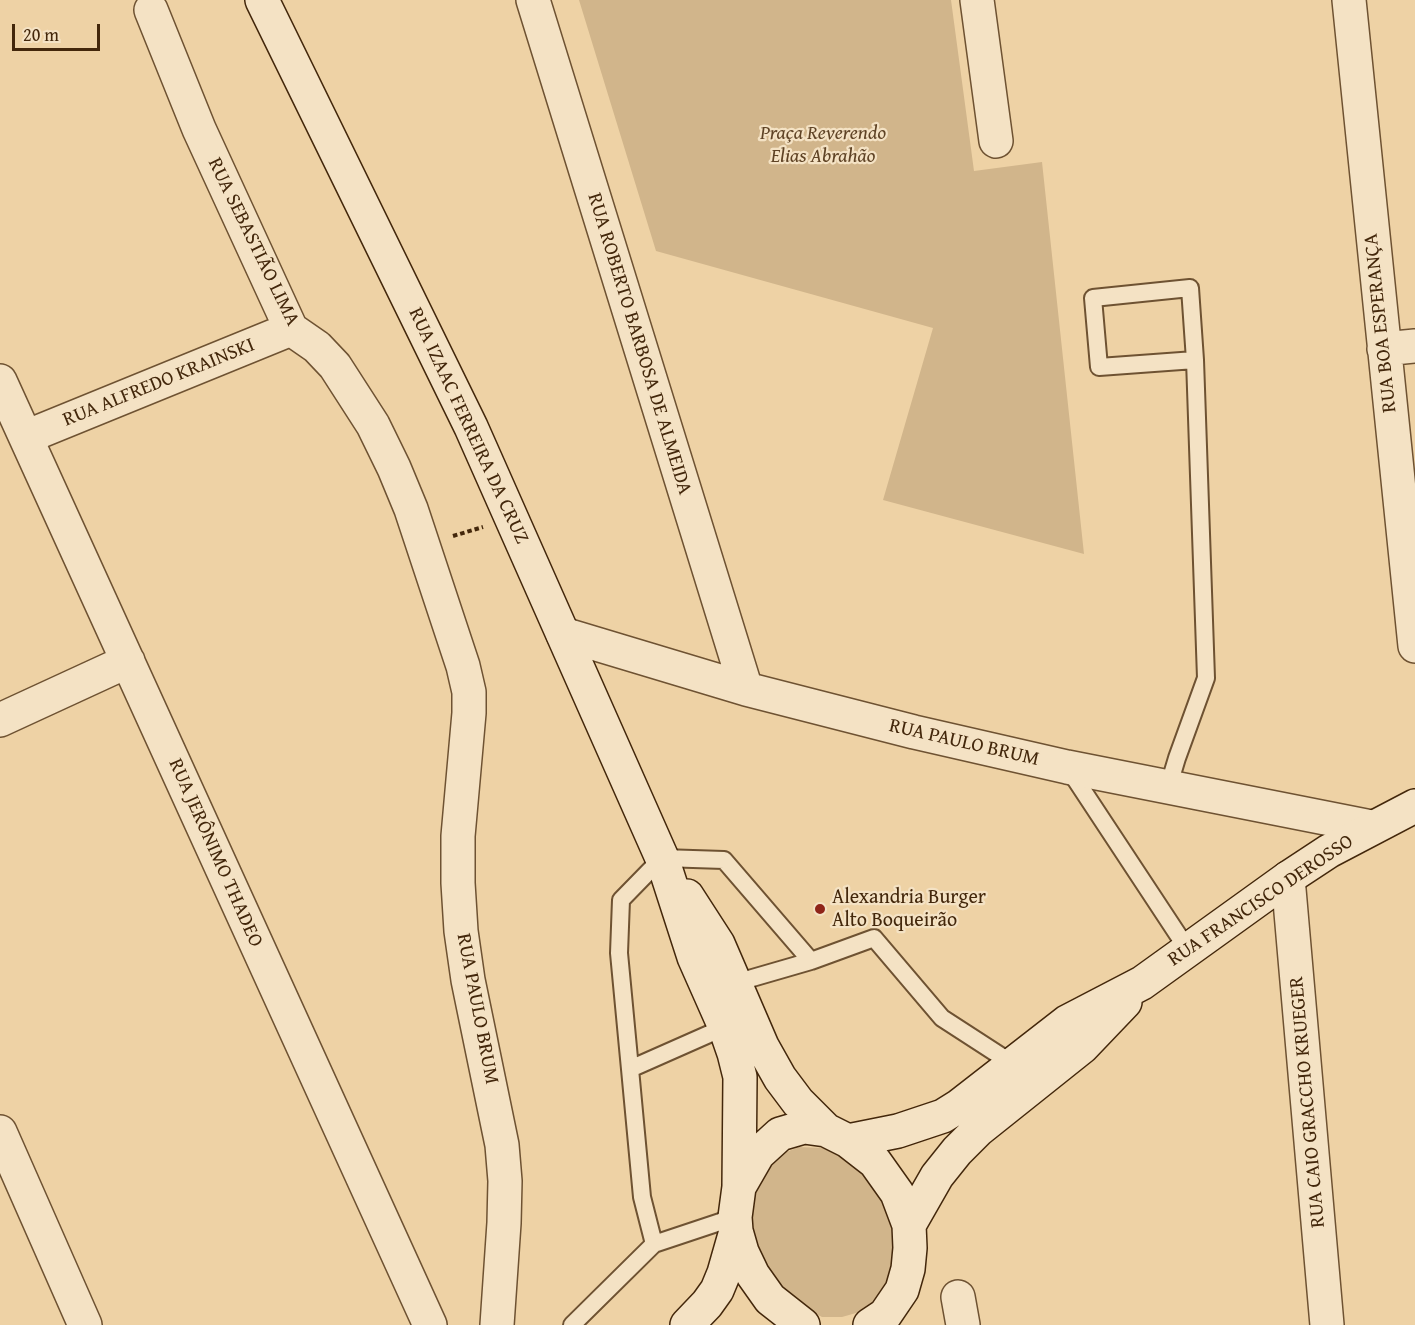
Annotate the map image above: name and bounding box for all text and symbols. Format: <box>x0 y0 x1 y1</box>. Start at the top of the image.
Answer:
scale bar <box>15 12 104 50</box>
text: 20 m <box>23 21 59 48</box>
park label: Praça Reverendo Elias Abrahão <box>760 122 886 169</box>
street label: RUA SEBASTIÃO LIMA <box>202 154 304 330</box>
street label: RUA ROBERTO BARBOSA DE ALMEIDA <box>582 190 696 498</box>
street label: RUA BOA ESPERANÇA <box>1360 232 1402 414</box>
street label: RUA IZAAC FERREIRA DA CRUZ <box>403 304 533 548</box>
street label: RUA ALFREDO KRAINSKI <box>60 334 258 432</box>
street label: RUA PAULO BRUM <box>887 714 1041 772</box>
street label: RUA JERÔNIMO THADEO <box>163 755 267 951</box>
street label: RUA FRANCISCO DEROSSO <box>1164 830 1358 972</box>
place label: Alexandria Burger Alto Boqueirão <box>832 886 986 933</box>
marker: Alexandria Burger Alto Boqueirão <box>813 902 827 916</box>
street label: RUA PAULO BRUM <box>451 932 503 1086</box>
street label: RUA CAIO GRACCHO KRUEGER <box>1285 975 1331 1229</box>

